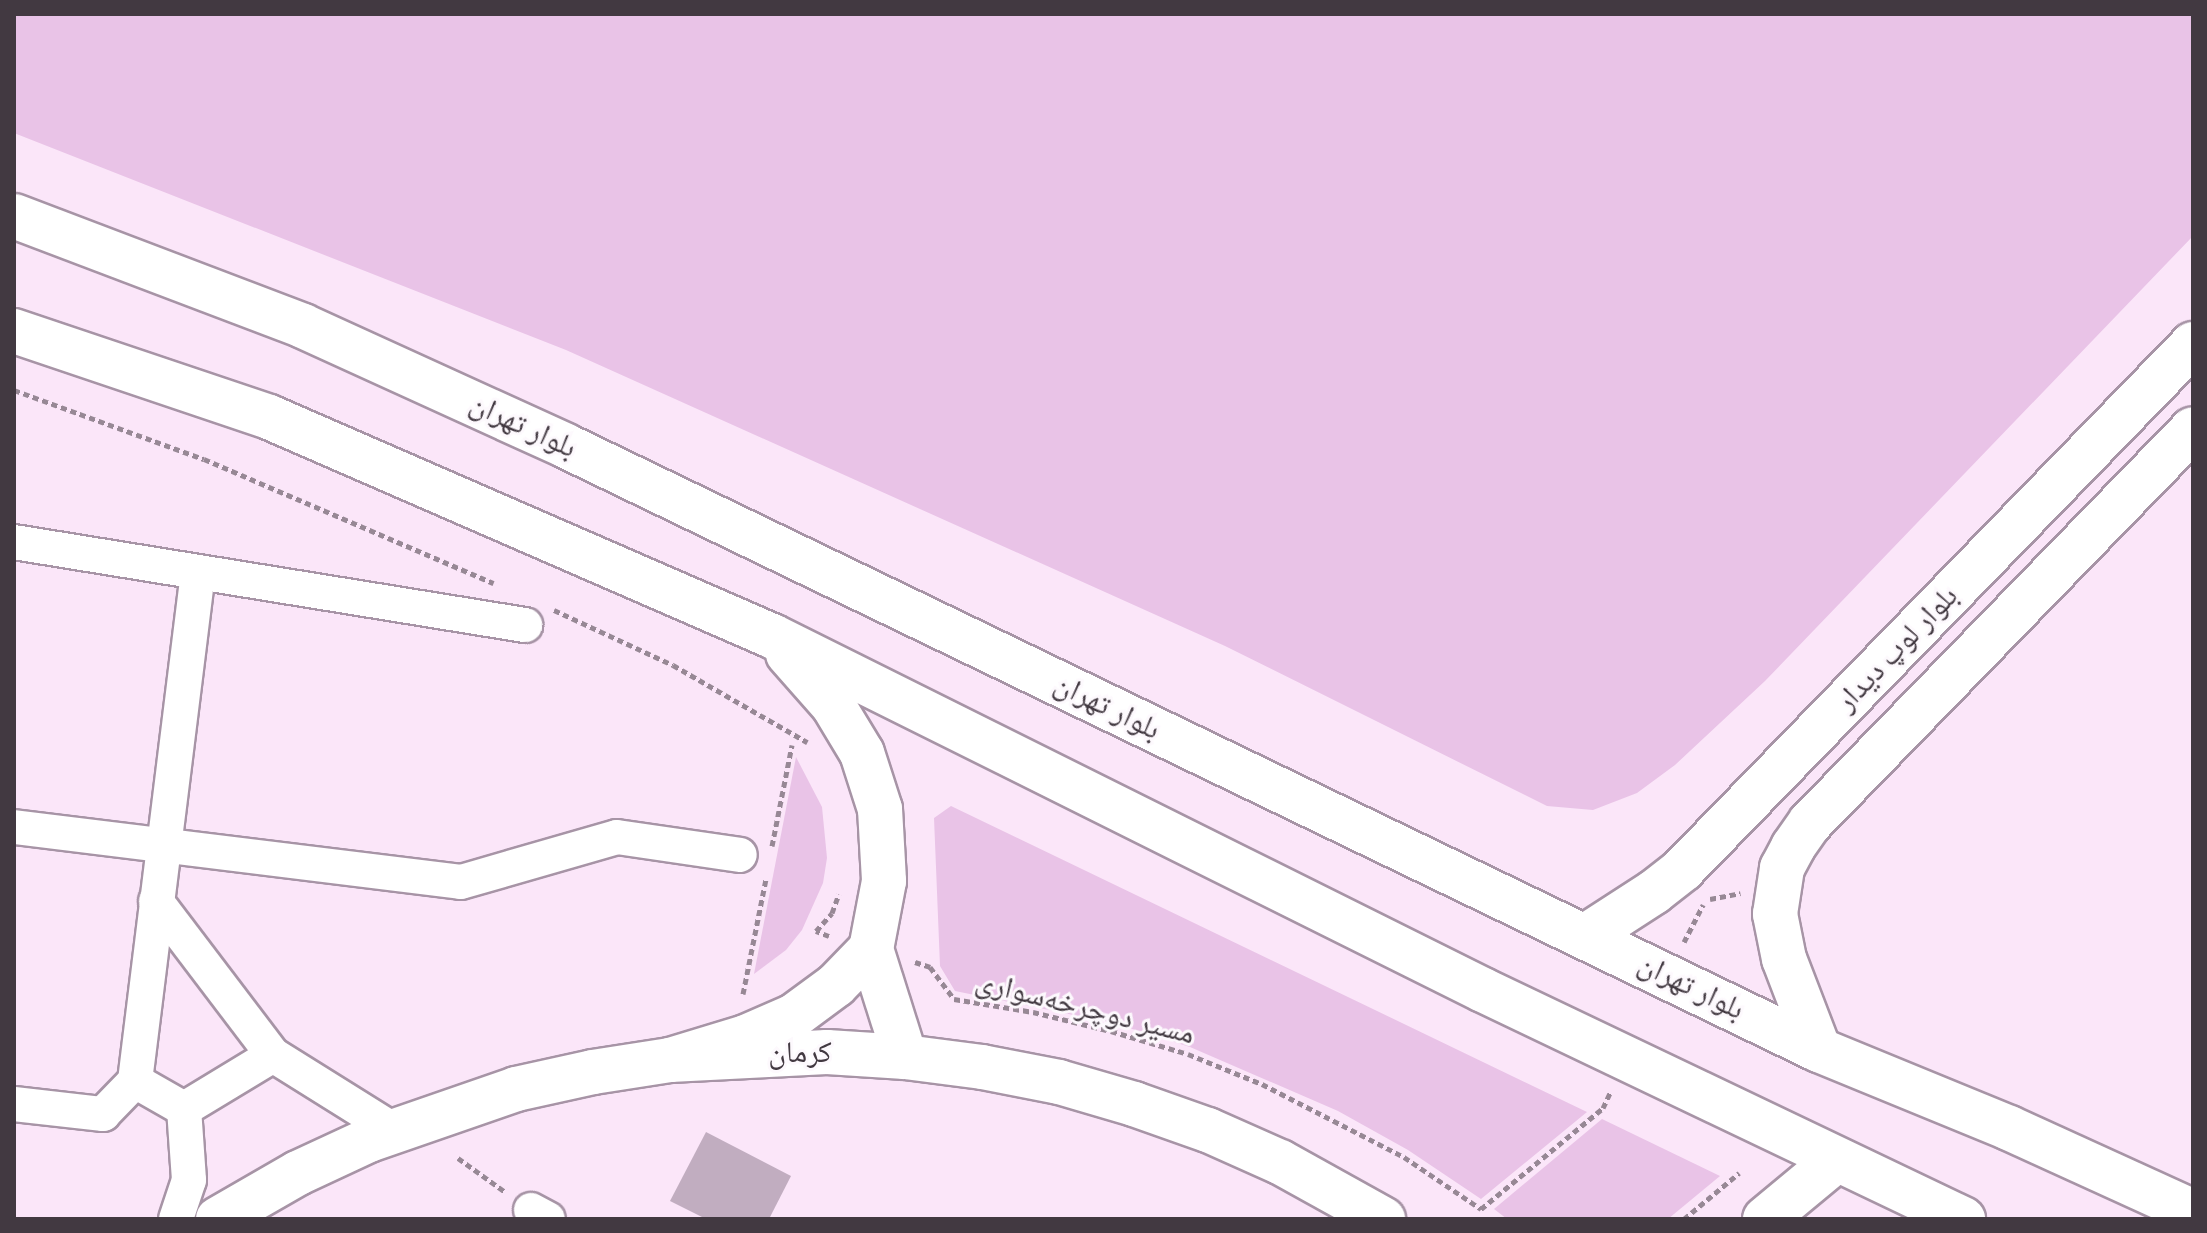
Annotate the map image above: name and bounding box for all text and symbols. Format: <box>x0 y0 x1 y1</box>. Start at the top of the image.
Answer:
street label: بلوار تهران <box>464 386 582 466</box>
street label: بلوار لوپ دیدار <box>1828 579 1966 719</box>
street label: بلوار تهران <box>1048 666 1166 748</box>
street label: بلوار تهران <box>1632 946 1750 1028</box>
street label: مسیر دوچرخه‌سواری <box>972 963 1198 1053</box>
street label: کرمان <box>768 1035 832 1071</box>

